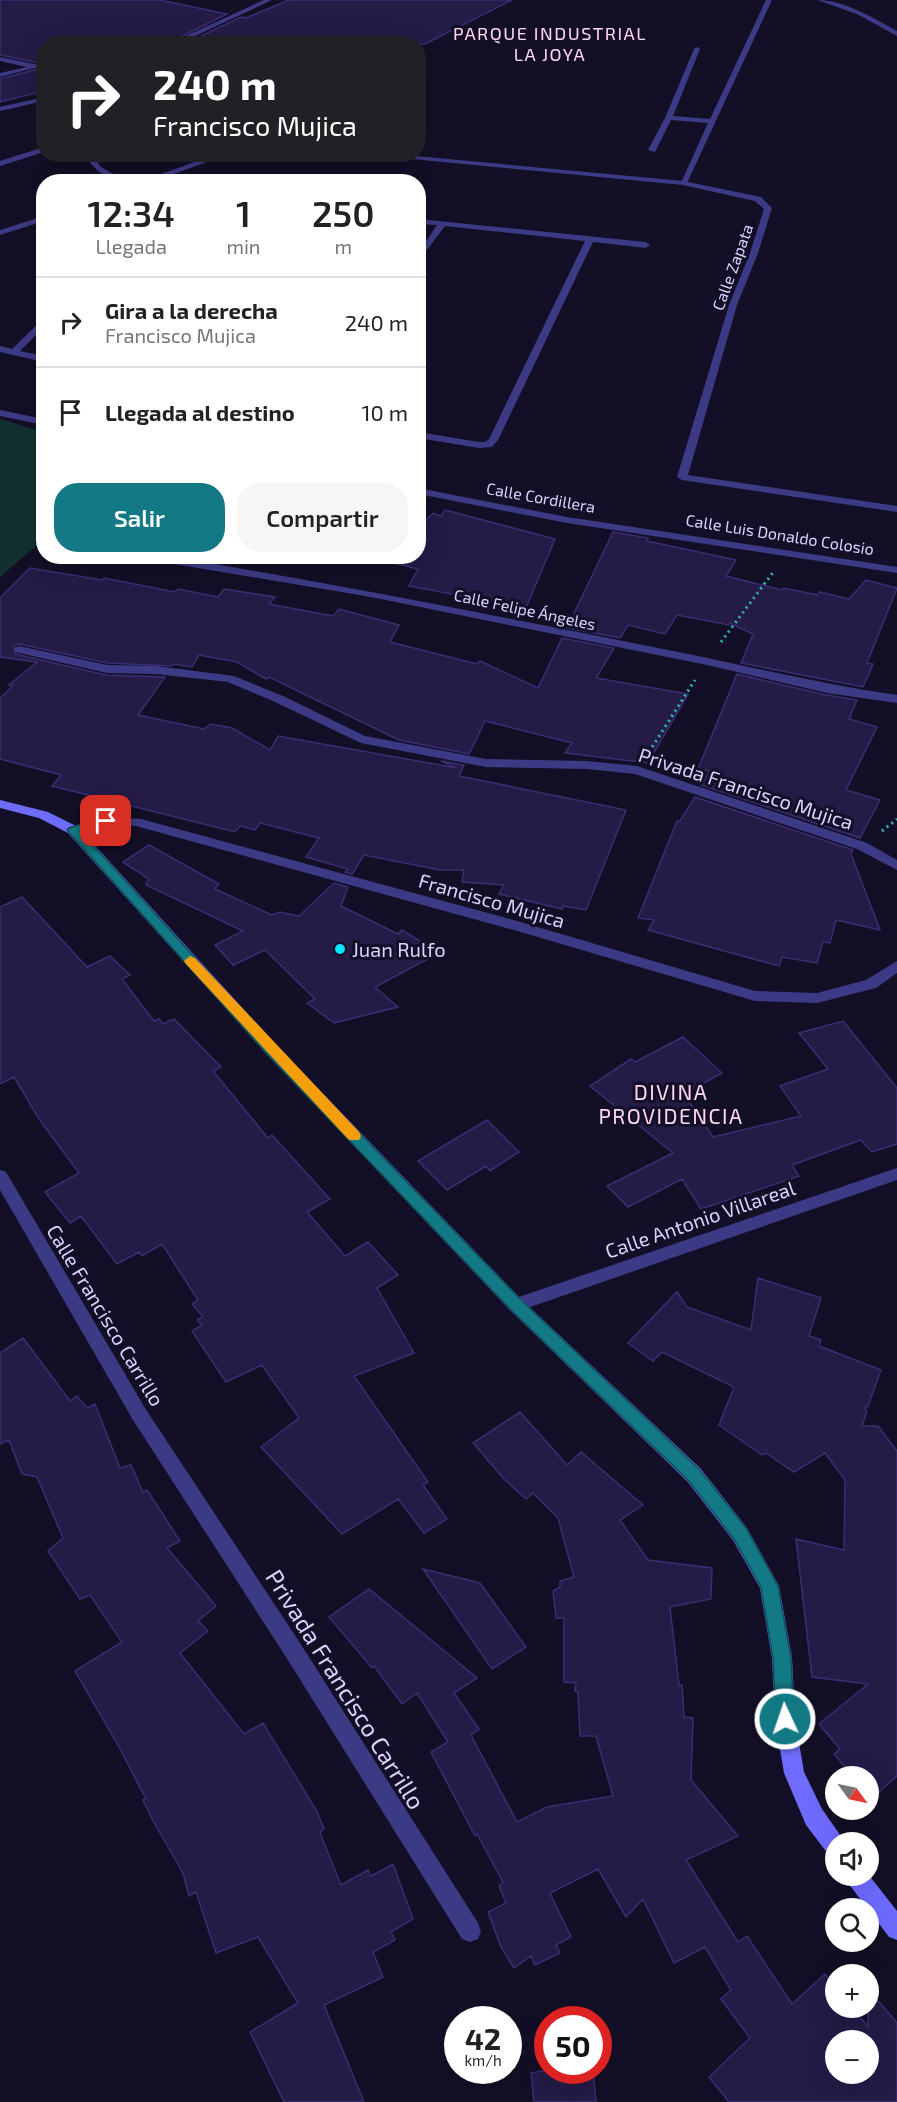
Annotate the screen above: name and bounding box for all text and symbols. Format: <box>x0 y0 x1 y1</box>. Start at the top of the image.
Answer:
district label: PARQUE INDUSTRIAL LA JOYA <box>453 22 647 65</box>
text: 240 m <box>153 58 277 108</box>
icon: right <box>54 60 132 138</box>
text: Francisco Mujica <box>153 109 357 141</box>
text: 12:34 <box>87 191 175 234</box>
text: 1 <box>236 191 251 234</box>
text: 250 <box>312 191 375 234</box>
street label: Calle Zapata <box>708 221 756 313</box>
text: Llegada <box>95 234 167 258</box>
text: min <box>226 234 261 258</box>
text: m <box>334 234 352 258</box>
text: Gira a la derecha <box>105 297 278 323</box>
icon: right <box>54 306 87 339</box>
text: 240 m <box>345 309 408 335</box>
text: Francisco Mujica <box>105 323 256 347</box>
icon: arrive <box>54 396 87 429</box>
text: Llegada al destino <box>105 399 295 425</box>
text: 10 m <box>362 399 408 425</box>
street label: Calle Cordillera <box>485 478 597 516</box>
button: Salir <box>54 483 225 552</box>
button: Compartir <box>237 483 408 552</box>
street label: Calle Luis Donaldo Colosio <box>685 510 875 558</box>
street label: Calle Felipe Ángeles <box>452 585 598 633</box>
street label: Privada Francisco Mujica <box>636 742 856 834</box>
pin <box>80 795 131 846</box>
icon: arrive <box>89 804 122 837</box>
street label: Francisco Mujica <box>416 868 568 932</box>
place label: Juan Rulfo <box>352 937 446 961</box>
marker: Juan Rulfo <box>333 942 347 956</box>
district label: DIVINA PROVIDENCIA <box>598 1079 744 1128</box>
street label: Calle Antonio Villareal <box>602 1175 798 1263</box>
street label: Calle Francisco Carrillo <box>42 1220 170 1410</box>
street label: Privada Francisco Carrillo <box>260 1564 432 1814</box>
position arrow <box>753 1687 817 1751</box>
north arrow <box>825 1766 879 1820</box>
map controls <box>825 1766 879 2084</box>
button: sound <box>825 1832 879 1886</box>
button: search <box>825 1898 879 1952</box>
button: + <box>825 1964 879 2018</box>
speed limit sign: 50 <box>534 2006 612 2084</box>
text: 42 <box>465 2020 501 2056</box>
button: − <box>825 2030 879 2084</box>
text: km/h <box>464 2051 502 2069</box>

